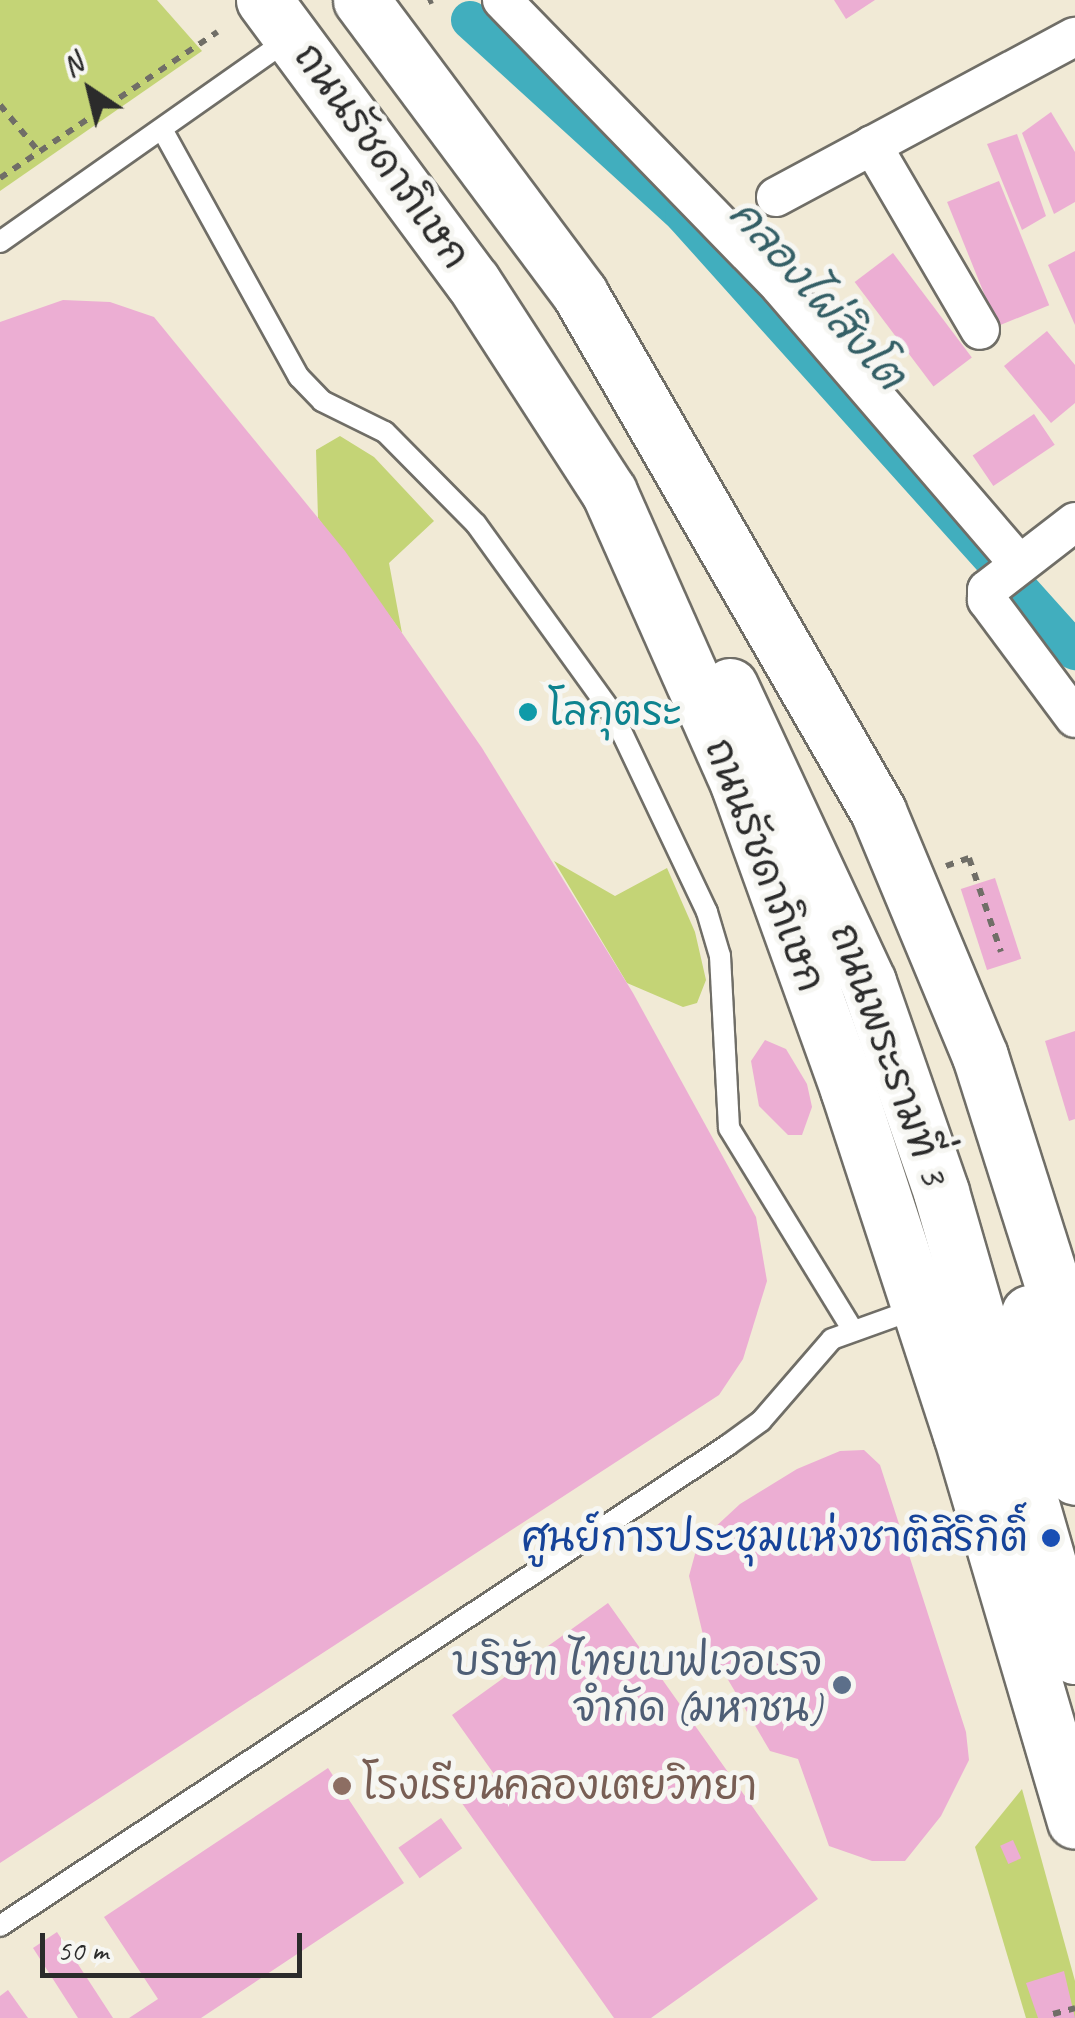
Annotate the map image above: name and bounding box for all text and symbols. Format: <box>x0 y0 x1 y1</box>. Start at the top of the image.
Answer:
street label: ถนนรัชดาภิเษก <box>284 34 480 278</box>
north arrow <box>40 40 140 140</box>
text: N <box>55 46 90 84</box>
water label: คลองไผ่สิงโต <box>719 190 915 400</box>
place label: โลกุตระ <box>548 688 682 736</box>
marker: โลกุตระ <box>517 701 539 723</box>
street label: ถนนรัชดาภิเษก <box>695 732 835 998</box>
street label: ถนนพระรามที่ 3 <box>820 917 958 1191</box>
place label: ศูนย์การประชุมแห่งชาติสิริกิติ์ <box>521 1514 1028 1562</box>
marker: ศูนย์การประชุมแห่งชาติสิริกิติ์ <box>1038 1525 1064 1551</box>
place label: บริษัท ไทยเบฟเวอเรจ จำกัด (มหาชน) <box>452 1638 822 1732</box>
marker: บริษัท ไทยเบฟเวอเรจ จำกัด (มหาชน) <box>831 1674 853 1696</box>
place label: โรงเรียนคลองเตยวิทยา <box>362 1762 757 1810</box>
marker: โรงเรียนคลองเตยวิทยา <box>331 1775 353 1797</box>
scale bar <box>45 1913 308 1975</box>
text: 50 m <box>57 1931 108 1969</box>

